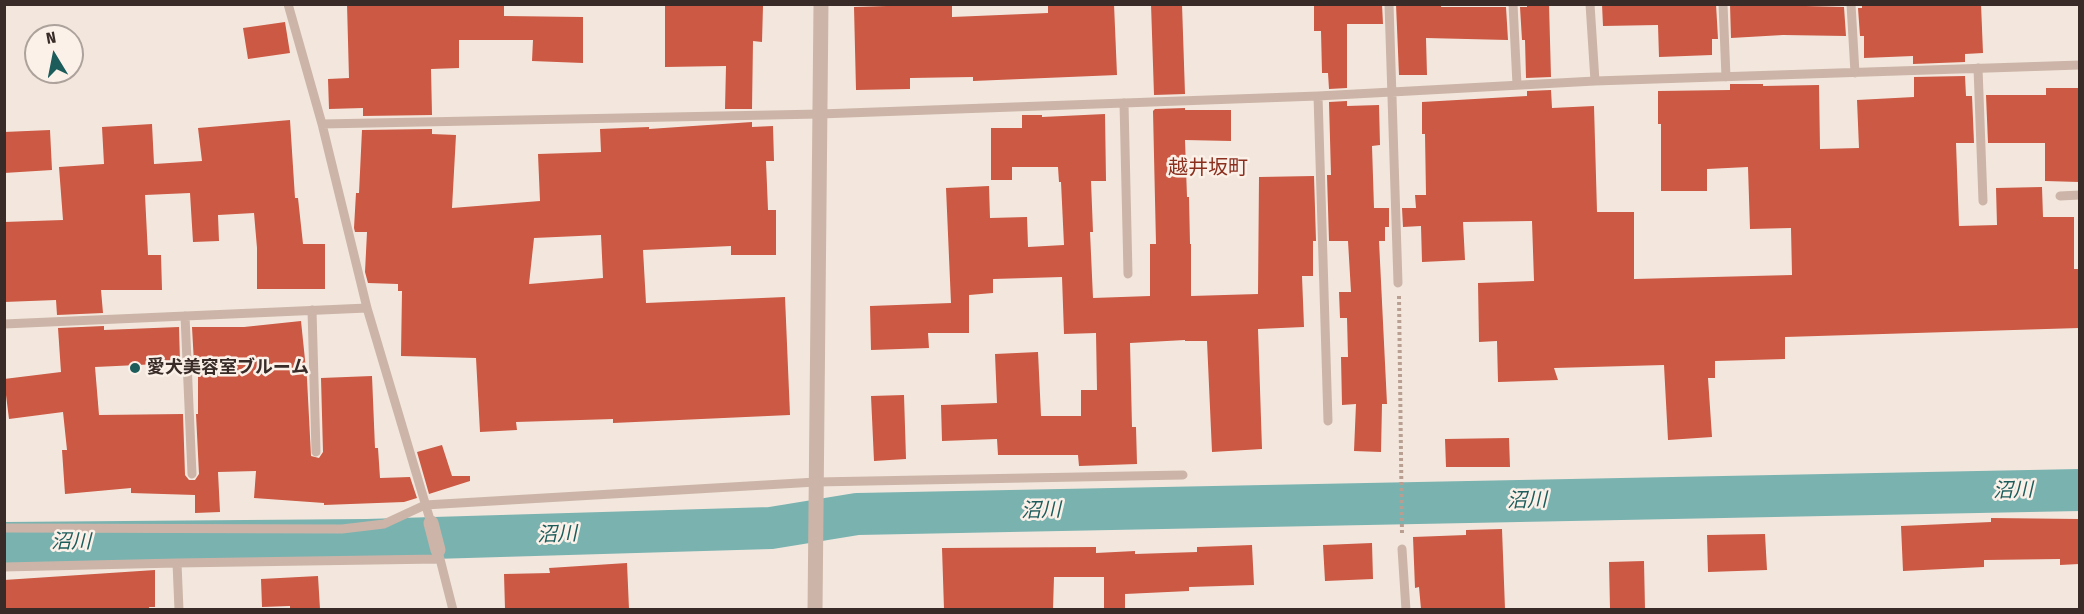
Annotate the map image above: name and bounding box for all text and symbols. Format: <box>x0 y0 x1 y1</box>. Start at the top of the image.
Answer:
north arrow <box>24 24 84 84</box>
text: N <box>45 28 58 48</box>
district label: 越井坂町 <box>1168 156 1248 180</box>
place label: 愛犬美容室ブルーム <box>147 357 309 379</box>
marker: 愛犬美容室ブルーム <box>128 361 142 375</box>
water label: 沼川 <box>1993 479 2033 503</box>
water label: 沼川 <box>1507 489 1547 513</box>
water label: 沼川 <box>1021 499 1061 523</box>
water label: 沼川 <box>537 522 577 548</box>
water label: 沼川 <box>51 530 91 554</box>

